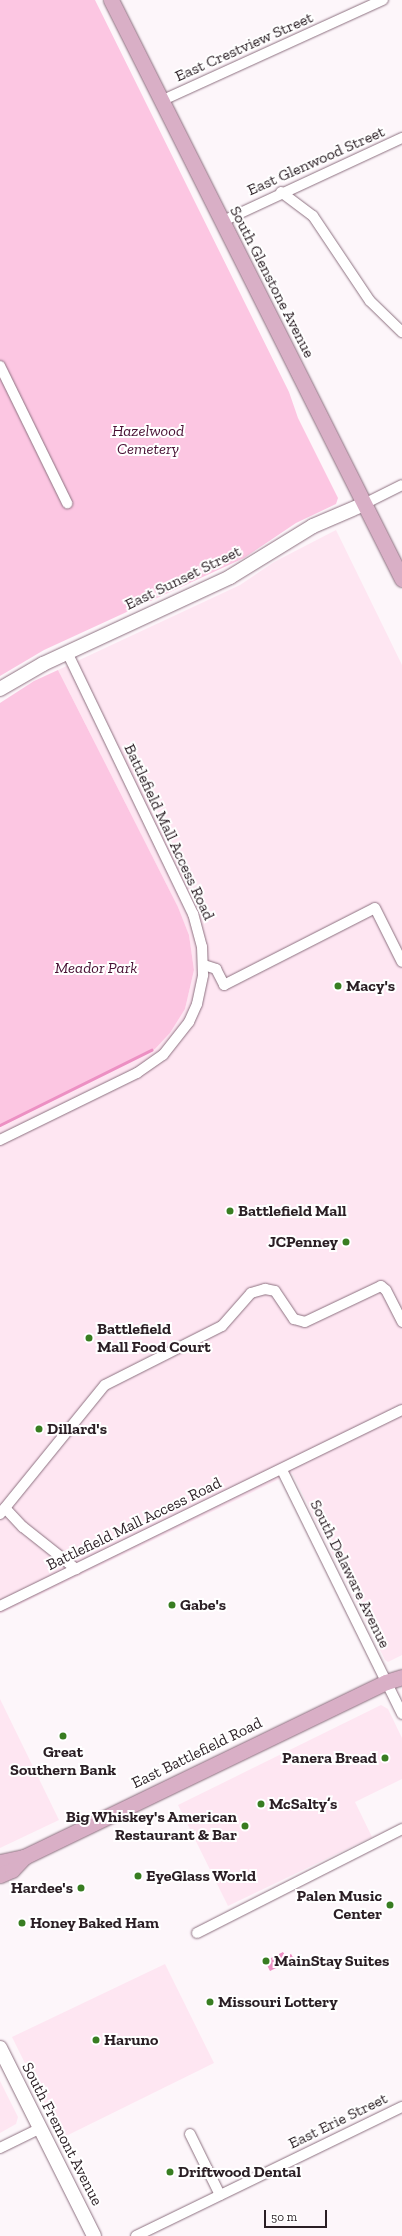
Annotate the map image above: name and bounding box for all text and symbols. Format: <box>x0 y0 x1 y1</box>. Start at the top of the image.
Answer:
street label: East Crestview Street <box>172 8 316 86</box>
street label: East Glenwood Street <box>244 122 388 200</box>
street label: South Glenstone Avenue <box>225 203 319 361</box>
park label: Hazelwood Cemetery <box>112 421 184 459</box>
street label: East Sunset Street <box>122 542 244 614</box>
street label: Battlefield Mall Access Road <box>120 741 218 923</box>
park label: Meador Park <box>55 958 137 978</box>
place label: Macy's <box>346 976 395 996</box>
marker: Macy's <box>333 981 343 991</box>
place label: Battlefield Mall <box>238 1201 347 1221</box>
marker: Battlefield Mall <box>225 1206 235 1216</box>
place label: JCPenney <box>268 1232 338 1252</box>
marker: JCPenney <box>341 1237 351 1247</box>
place label: Battlefield Mall Food Court <box>97 1319 211 1357</box>
marker: Battlefield Mall Food Court <box>84 1333 94 1343</box>
place label: Dillard's <box>47 1419 107 1439</box>
marker: Dillard's <box>34 1424 44 1434</box>
street label: Battlefield Mall Access Road <box>43 1473 225 1575</box>
street label: South Delaware Avenue <box>306 1496 394 1652</box>
place label: Gabe's <box>180 1595 226 1615</box>
marker: Gabe's <box>167 1600 177 1610</box>
street label: East Battlefield Road <box>129 1713 265 1793</box>
marker: Great Southern Bank <box>58 1731 68 1741</box>
place label: Great Southern Bank <box>10 1742 116 1780</box>
place label: Panera Bread <box>282 1748 377 1768</box>
marker: Panera Bread <box>380 1753 390 1763</box>
place label: McSalty’s <box>269 1794 337 1814</box>
marker: McSalty’s <box>256 1799 266 1809</box>
place label: Big Whiskey's American Restaurant & Bar <box>65 1807 237 1845</box>
marker: Big Whiskey's American Restaurant & Bar <box>240 1821 250 1831</box>
place label: EyeGlass World <box>146 1866 257 1886</box>
marker: EyeGlass World <box>133 1871 143 1881</box>
place label: Hardee's <box>11 1878 73 1898</box>
marker: Hardee's <box>76 1883 86 1893</box>
place label: Palen Music Center <box>297 1886 382 1924</box>
marker: Palen Music Center <box>385 1900 395 1910</box>
place label: Honey Baked Ham <box>30 1913 159 1933</box>
marker: Honey Baked Ham <box>17 1918 27 1928</box>
place label: MainStay Suites <box>274 1951 390 1971</box>
marker: MainStay Suites <box>261 1956 271 1966</box>
place label: Missouri Lottery <box>218 1992 338 2012</box>
marker: Missouri Lottery <box>205 1997 215 2007</box>
place label: Haruno <box>104 2030 158 2050</box>
marker: Haruno <box>91 2035 101 2045</box>
street label: South Fremont Avenue <box>17 2059 107 2209</box>
street label: East Erie Street <box>285 2089 391 2153</box>
place label: Driftwood Dental <box>178 2162 301 2182</box>
marker: Driftwood Dental <box>165 2167 175 2177</box>
scale bar <box>266 2202 329 2228</box>
text: 50 m <box>271 2210 297 2224</box>

